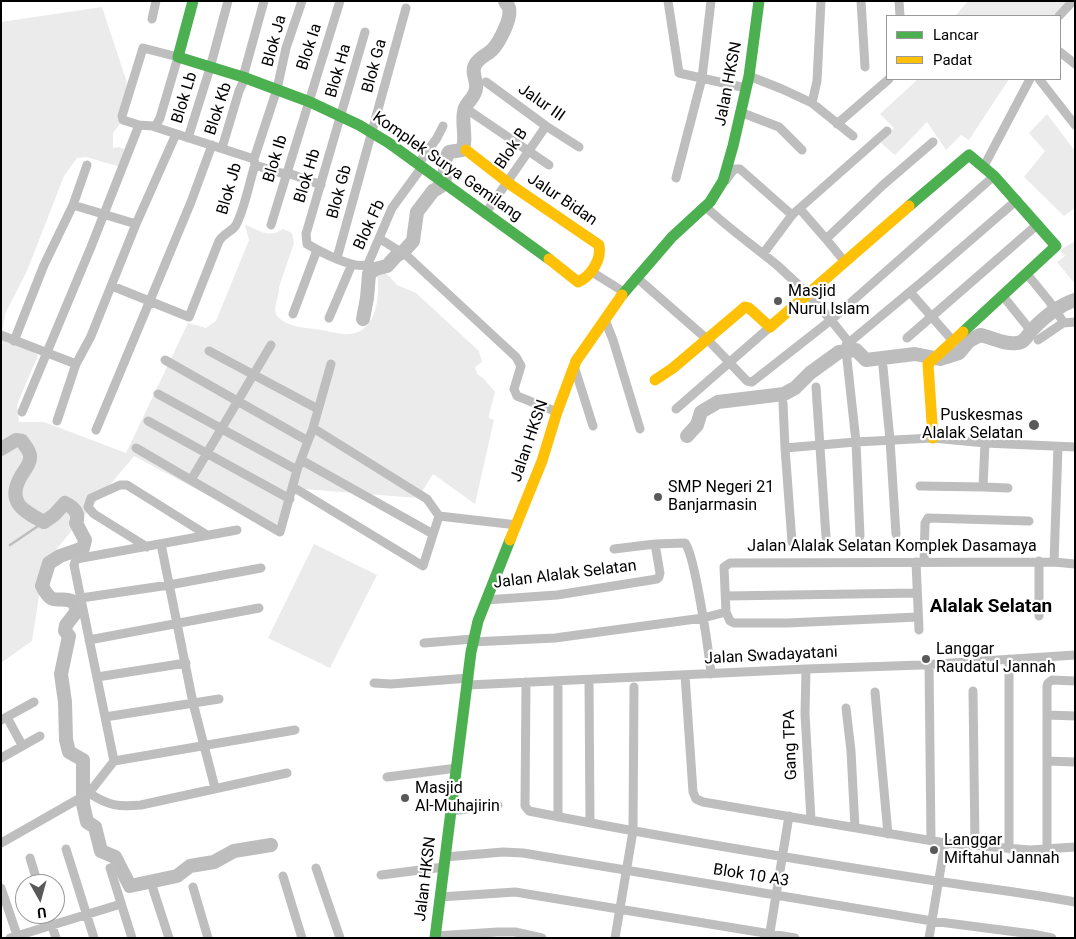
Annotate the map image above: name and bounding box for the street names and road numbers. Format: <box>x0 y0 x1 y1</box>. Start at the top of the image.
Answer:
street label: Blok Ja <box>259 13 291 69</box>
street label: Blok Ia <box>293 21 327 73</box>
street label: Blok Ga <box>359 37 391 95</box>
street label: Jalan HKSN <box>711 40 747 128</box>
street label: Blok Ha <box>322 42 356 100</box>
street label: Blok Lb <box>168 70 202 126</box>
street label: Blok Kb <box>202 80 236 138</box>
street label: Jalur III <box>514 80 568 126</box>
street label: Komplek Surya Gemilang <box>369 108 525 226</box>
street label: Blok B <box>491 125 533 173</box>
street label: Blok Ib <box>260 133 292 185</box>
street label: Blok Hb <box>291 147 325 205</box>
street label: Blok Jb <box>213 161 247 217</box>
street label: Blok Gb <box>324 163 356 221</box>
street label: Jalur Bidan <box>523 170 601 230</box>
street label: Blok Fb <box>350 197 390 253</box>
street label: Jalan HKSN <box>507 398 553 484</box>
street label: Jalan Alalak Selatan Komplek Dasamaya <box>747 537 1037 557</box>
street label: Jalan Alalak Selatan <box>492 557 638 593</box>
street label: Jalan Swadayatani <box>704 643 838 669</box>
street label: Gang TPA <box>780 709 802 781</box>
street label: Jalan HKSN <box>411 835 441 923</box>
street label: Blok 10 A3 <box>712 861 790 891</box>

